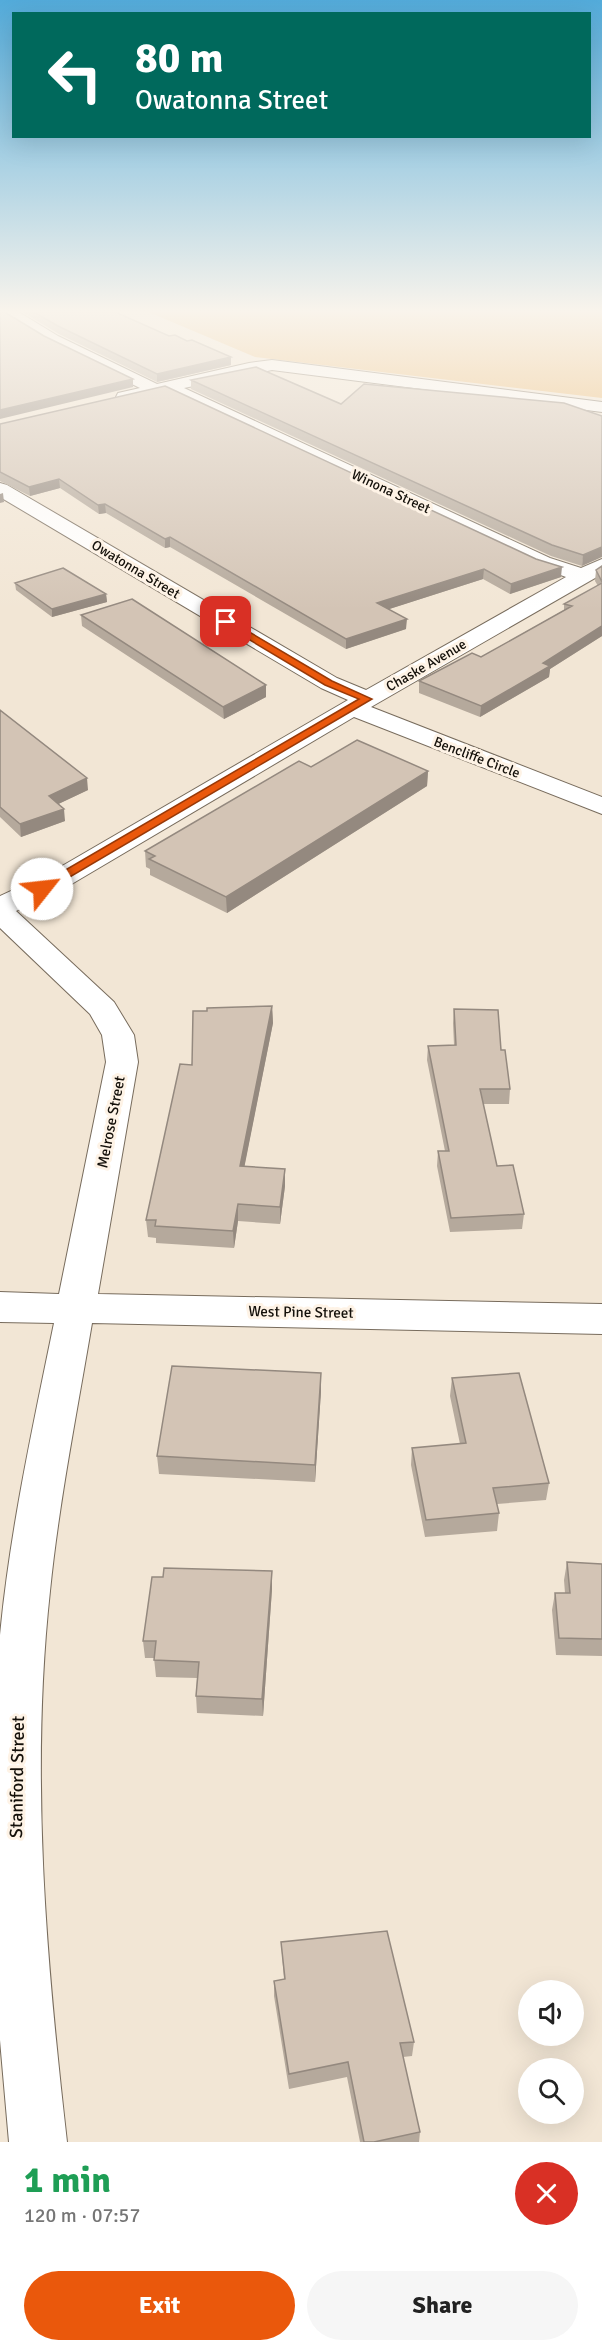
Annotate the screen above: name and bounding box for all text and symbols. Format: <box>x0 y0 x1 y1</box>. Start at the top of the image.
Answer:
text: 80 m <box>135 33 224 84</box>
icon: left <box>36 36 114 114</box>
text: Owatonna Street <box>135 84 328 117</box>
street label: Winona Street <box>349 466 433 517</box>
street label: Owatonna Street <box>88 536 183 603</box>
pin <box>200 596 251 647</box>
icon: arrive <box>209 605 242 638</box>
street label: Chaske Avenue <box>383 636 469 695</box>
street label: Bencliffe Circle <box>431 733 522 782</box>
position arrow <box>10 857 74 921</box>
street label: Melrose Street <box>93 1074 129 1170</box>
street label: West Pine Street <box>248 1302 354 1322</box>
street label: Staniford Street <box>5 1716 29 1838</box>
map controls <box>518 1980 584 2124</box>
button: sound <box>518 1980 584 2046</box>
button: search <box>518 2058 584 2124</box>
text: 1 min <box>24 2158 111 2203</box>
button: close <box>515 2162 578 2225</box>
text: 120 m · 07:57 <box>24 2203 140 2228</box>
button: Exit <box>24 2271 295 2340</box>
button: Share <box>307 2271 578 2340</box>

